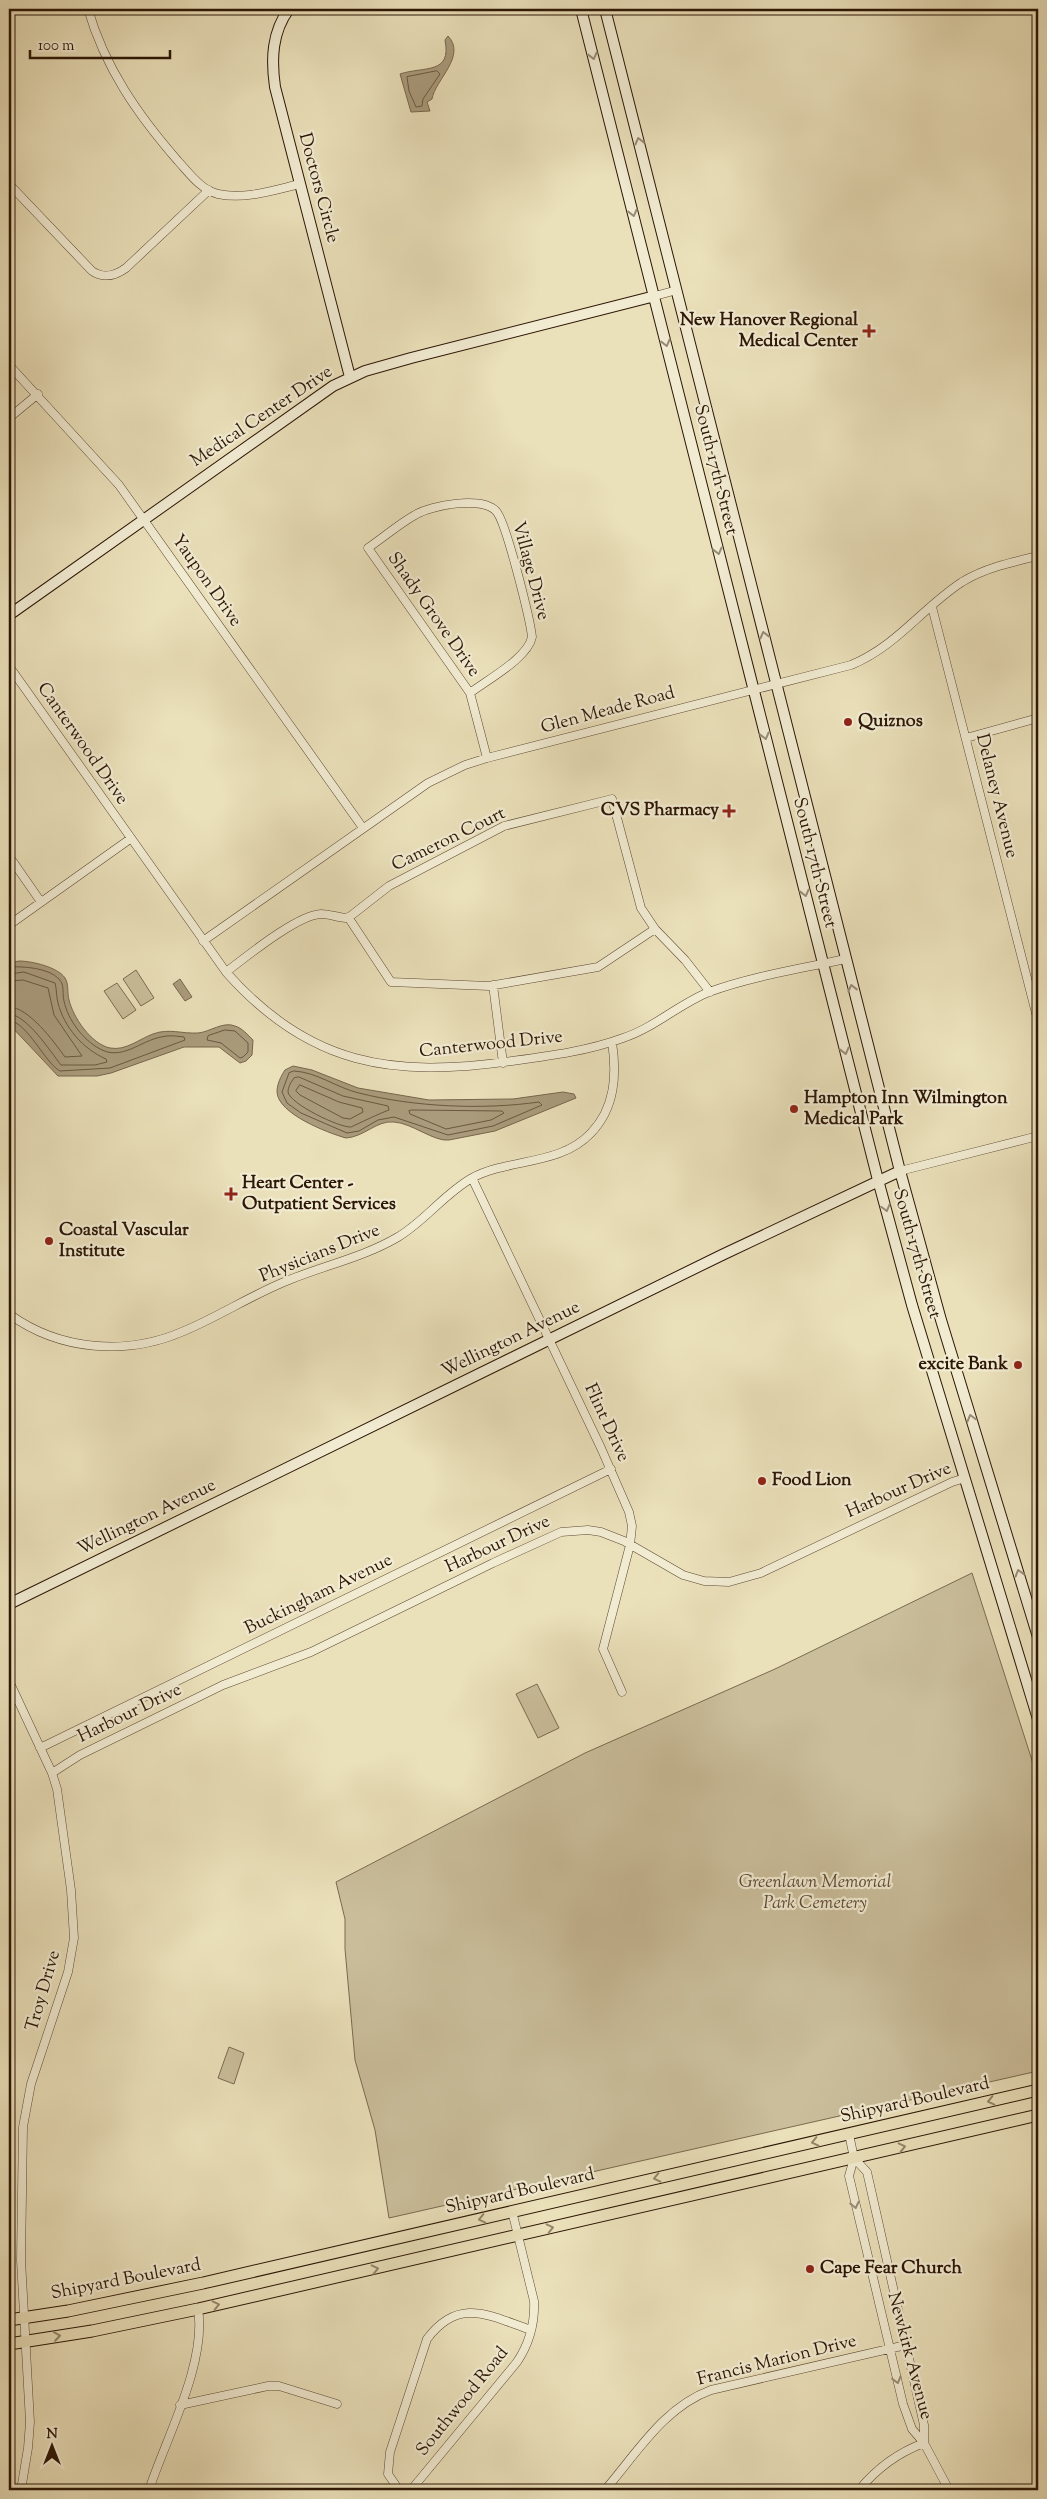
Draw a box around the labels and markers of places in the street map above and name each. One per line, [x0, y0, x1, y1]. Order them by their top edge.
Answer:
place label: New Hanover Regional Medical Center [680, 308, 859, 355]
marker: New Hanover Regional Medical Center [862, 324, 876, 338]
place label: Quiznos [858, 709, 923, 735]
marker: Quiznos [842, 716, 854, 728]
place label: CVS Pharmacy [601, 798, 719, 824]
marker: CVS Pharmacy [723, 805, 735, 817]
place label: Hampton Inn Wilmington Medical Park [804, 1086, 1008, 1133]
marker: Hampton Inn Wilmington Medical Park [788, 1103, 800, 1115]
place label: Heart Center - Outpatient Services [242, 1171, 396, 1218]
marker: Heart Center - Outpatient Services [224, 1187, 238, 1201]
place label: Coastal Vascular Institute [59, 1218, 189, 1265]
marker: Coastal Vascular Institute [43, 1235, 55, 1247]
place label: excite Bank [918, 1352, 1008, 1378]
marker: excite Bank [1012, 1359, 1024, 1371]
place label: Food Lion [772, 1468, 852, 1494]
marker: Food Lion [756, 1475, 768, 1487]
place label: Cape Fear Church [820, 2256, 962, 2282]
marker: Cape Fear Church [804, 2263, 816, 2275]

